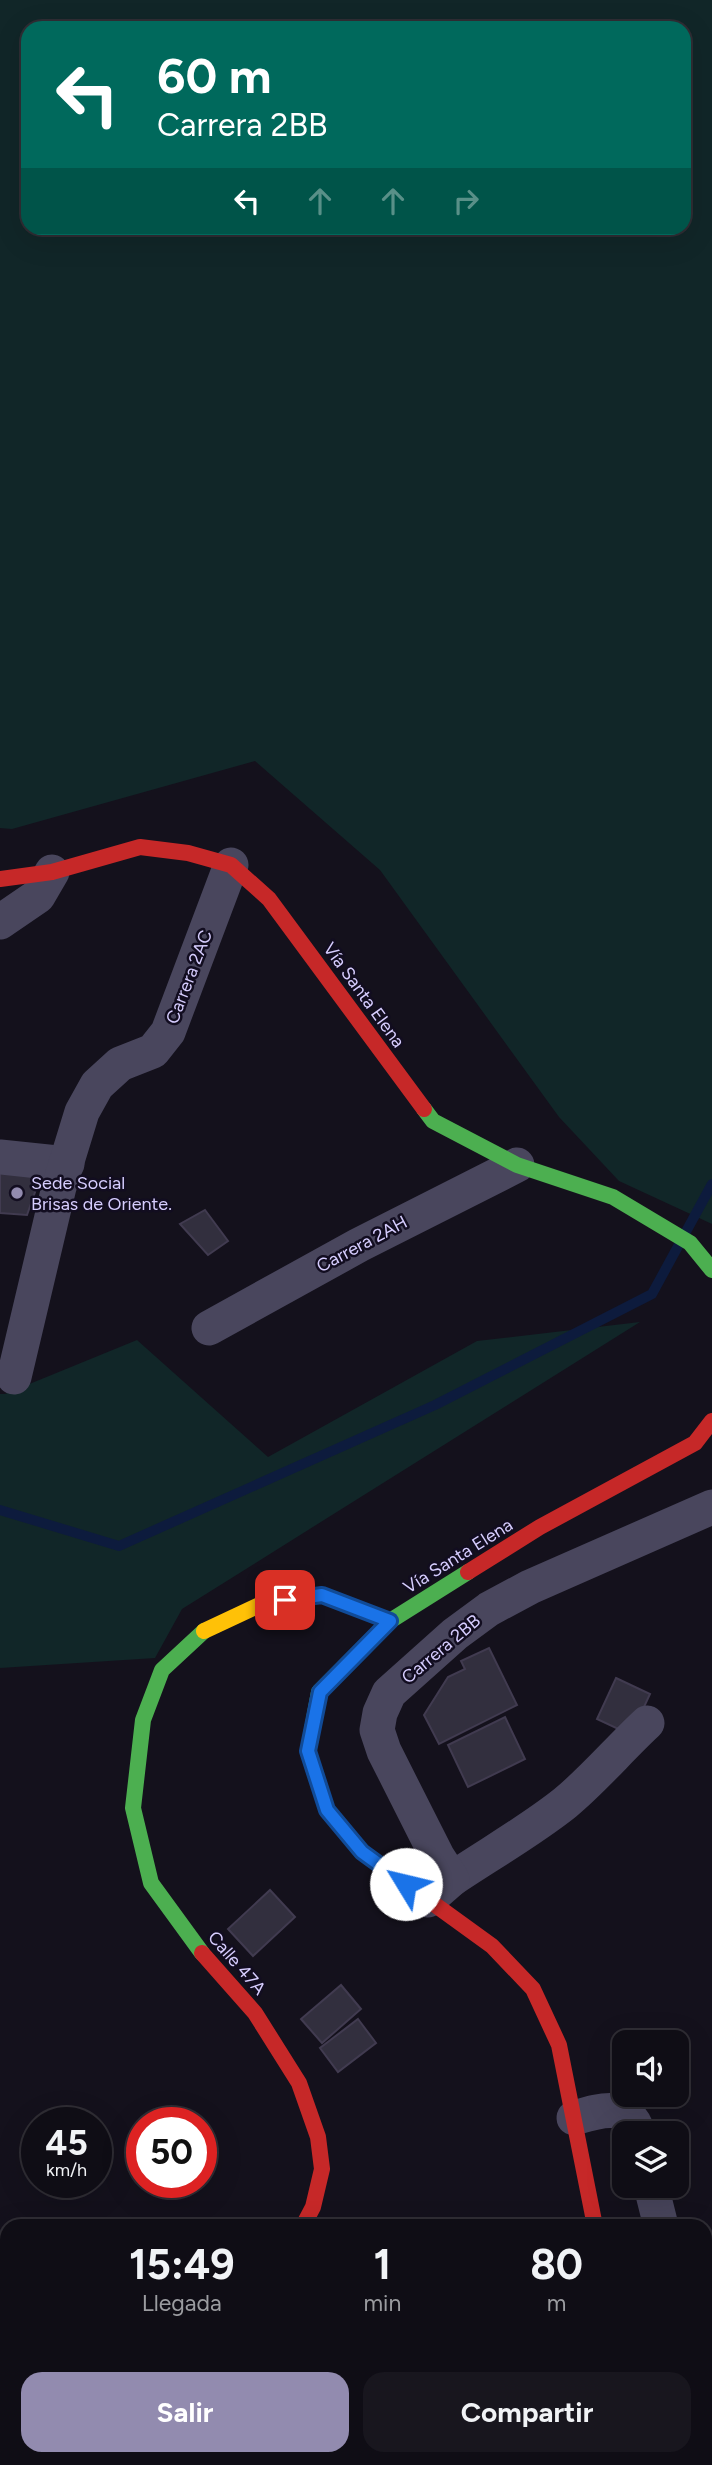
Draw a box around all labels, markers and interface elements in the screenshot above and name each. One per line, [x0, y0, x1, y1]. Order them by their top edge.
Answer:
text: 60 m [157, 46, 272, 105]
icon: left [42, 49, 133, 140]
text: Carrera 2BB [157, 106, 328, 144]
icon: left [228, 182, 266, 220]
icon: ahead [301, 182, 339, 220]
icon: ahead [374, 182, 412, 220]
icon: right [447, 182, 485, 220]
street label: Carrera 2AC [161, 927, 217, 1027]
street label: Vía Santa Elena [318, 938, 410, 1052]
place label: Sede Social Brisas de Oriente. [31, 1172, 172, 1215]
marker: Sede Social Brisas de Oriente. [9, 1185, 25, 1201]
street label: Carrera 2AH [313, 1211, 411, 1277]
street label: Vía Santa Elena [399, 1514, 517, 1598]
pin [255, 1570, 315, 1630]
icon: arrive [266, 1581, 304, 1619]
street label: Carrera 2BB [397, 1610, 485, 1688]
position arrow [369, 1847, 443, 1921]
street label: Calle 47A [203, 1927, 271, 1999]
map controls [612, 2030, 689, 2198]
button: sound [612, 2030, 689, 2107]
speed limit sign: 50 [126, 2107, 217, 2198]
button: layers [612, 2121, 689, 2198]
text: 45 [45, 2122, 88, 2164]
text: km/h [46, 2159, 87, 2181]
text: 15:49 [129, 2239, 235, 2290]
text: 1 [374, 2239, 391, 2290]
text: 80 [530, 2239, 583, 2290]
text: Llegada [142, 2289, 222, 2317]
text: min [364, 2289, 401, 2317]
text: m [547, 2289, 566, 2317]
button: Salir [21, 2372, 349, 2452]
button: Compartir [363, 2372, 691, 2452]

